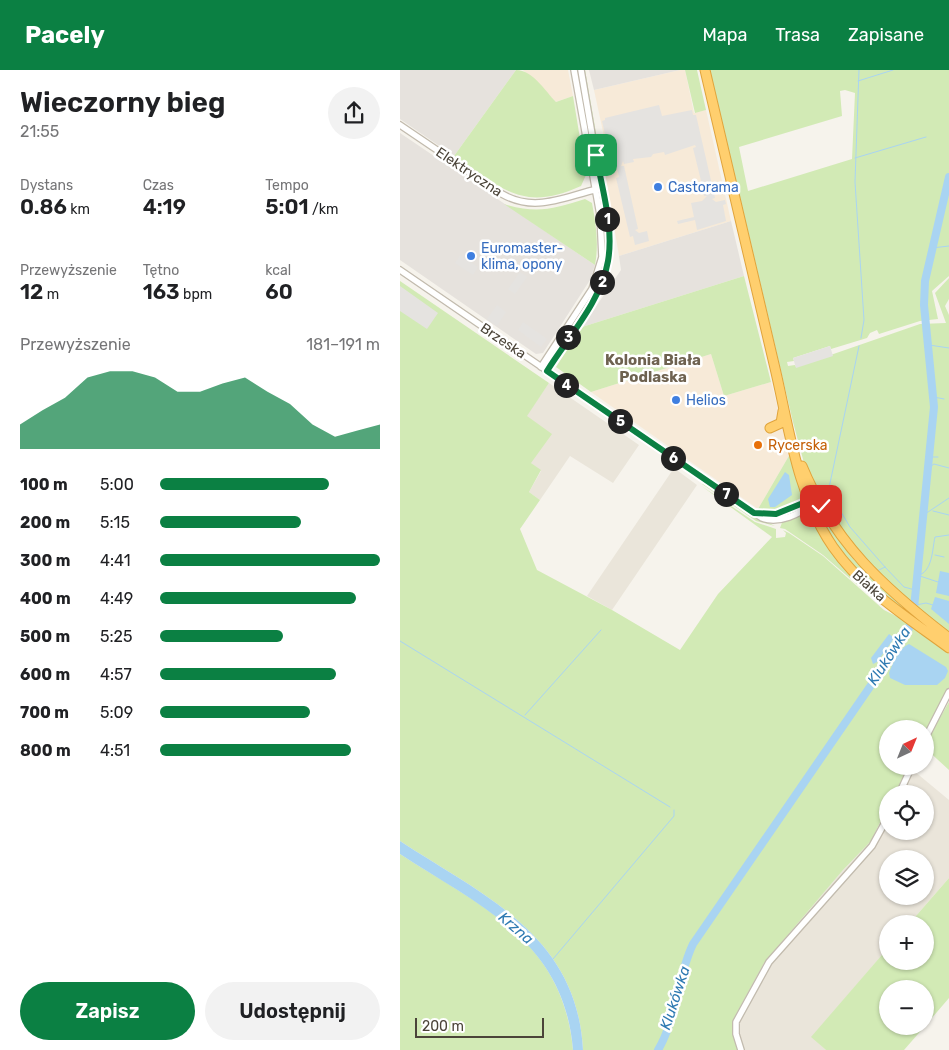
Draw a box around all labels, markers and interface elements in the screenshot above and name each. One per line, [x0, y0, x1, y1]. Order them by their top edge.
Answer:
text: Pacely [25, 21, 105, 49]
text: Mapa [702, 24, 747, 46]
text: Trasa [775, 24, 820, 46]
text: Zapisane [848, 24, 924, 46]
text: Wieczorny bieg [20, 86, 225, 119]
button: share [328, 87, 380, 139]
text: 21:55 [20, 122, 59, 141]
pin [575, 134, 617, 176]
icon: arrive [582, 141, 610, 169]
street label: Elektryczna [433, 144, 505, 200]
text: Dystans [20, 177, 73, 194]
text: Czas [143, 177, 174, 194]
text: Tempo [265, 177, 309, 194]
place label: Castorama [668, 179, 739, 196]
marker: Castorama [652, 181, 664, 193]
text: 0.86 [20, 194, 67, 219]
text: 4:19 [143, 194, 186, 219]
text: 5:01 [265, 194, 309, 219]
text: km [67, 201, 90, 218]
text: /km [309, 201, 339, 218]
pin: 1 [594, 206, 620, 232]
text: 1 [604, 211, 611, 228]
place label: Euromaster- klima, opony [481, 240, 563, 273]
marker: Euromaster- klima, opony [465, 250, 477, 262]
text: Przewyższenie [20, 262, 117, 279]
text: Tętno [143, 262, 179, 279]
text: kcal [265, 262, 291, 279]
pin: 2 [590, 270, 614, 294]
text: 2 [598, 274, 607, 291]
text: 12 [20, 279, 43, 304]
text: 163 [143, 279, 180, 304]
text: 60 [265, 279, 293, 304]
text: m [43, 286, 59, 303]
text: bpm [180, 286, 212, 303]
street label: Brzeska [477, 320, 529, 362]
pin: 3 [556, 324, 580, 350]
text: 3 [564, 329, 573, 346]
text: Przewyższenie [20, 335, 131, 354]
text: 181–191 m [306, 335, 380, 354]
district label: Kolonia Biała Podlaska [605, 351, 701, 386]
pin: 4 [554, 372, 578, 398]
text: 4 [562, 377, 571, 394]
place label: Helios [686, 392, 726, 409]
marker: Helios [670, 394, 682, 406]
pin: 5 [608, 408, 632, 434]
text: 5 [616, 413, 625, 430]
place label: Rycerska [768, 437, 827, 454]
marker: Rycerska [752, 439, 764, 451]
pin: 6 [660, 446, 686, 470]
text: 6 [669, 450, 678, 467]
text: 100 m [20, 475, 68, 494]
text: 5:00 [100, 475, 134, 494]
pin: 7 [714, 482, 738, 506]
pin [800, 485, 842, 527]
text: 7 [722, 486, 731, 503]
icon: check [807, 492, 835, 520]
text: 200 m [20, 513, 70, 532]
text: 5:15 [100, 513, 130, 532]
text: 300 m [20, 551, 70, 570]
text: 4:41 [100, 551, 131, 570]
street label: Białka [849, 567, 889, 605]
text: 400 m [20, 589, 71, 608]
text: 4:49 [100, 589, 133, 608]
water label: Klukówka [864, 623, 915, 689]
text: 500 m [20, 627, 70, 646]
text: 5:25 [100, 627, 133, 646]
text: 600 m [20, 665, 70, 684]
text: 4:57 [100, 665, 132, 684]
text: 700 m [20, 703, 69, 722]
text: 5:09 [100, 703, 133, 722]
north arrow [879, 720, 934, 775]
map controls [879, 720, 934, 1035]
text: 800 m [20, 741, 71, 760]
text: 4:51 [100, 741, 130, 760]
button: locate [879, 785, 934, 840]
button: layers [879, 850, 934, 905]
water label: Krzna [495, 908, 537, 948]
button: + [879, 915, 934, 970]
water label: Klukówka [656, 964, 694, 1032]
button: − [879, 980, 934, 1035]
button: Zapisz [20, 982, 195, 1040]
button: Udostępnij [205, 982, 380, 1040]
scale bar [415, 1015, 544, 1038]
text: 200 m [422, 1018, 464, 1035]

